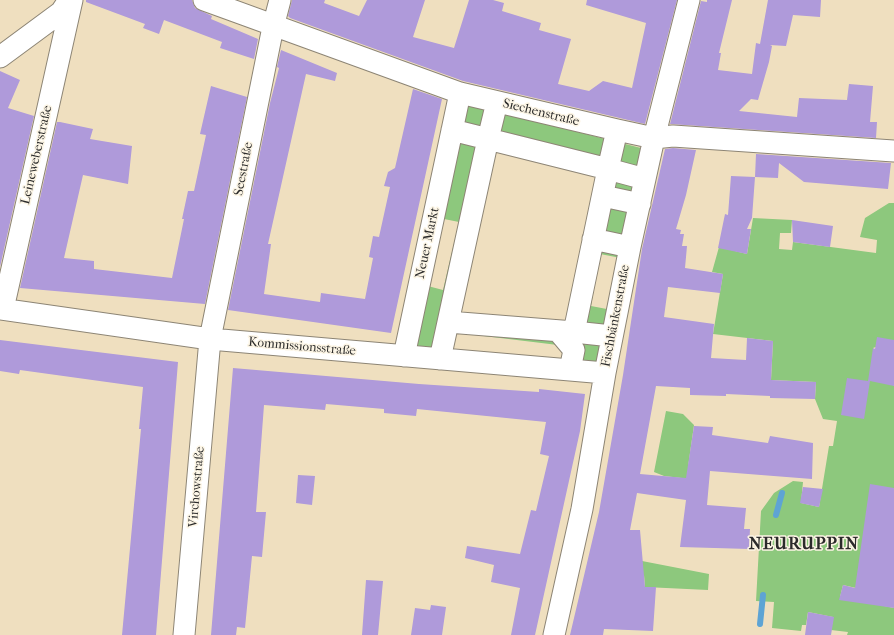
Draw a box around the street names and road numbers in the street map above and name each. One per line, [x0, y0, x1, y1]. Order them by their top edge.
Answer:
street label: Siechenstraße [501, 96, 581, 130]
street label: Leineweberstraße [18, 104, 56, 206]
street label: Seestraße [231, 141, 257, 197]
street label: Neuer Markt [413, 206, 443, 280]
street label: Fischbänkenstraße [598, 264, 634, 368]
street label: Kommissionsstraße [248, 335, 356, 359]
street label: Virchowstraße [186, 446, 208, 528]

